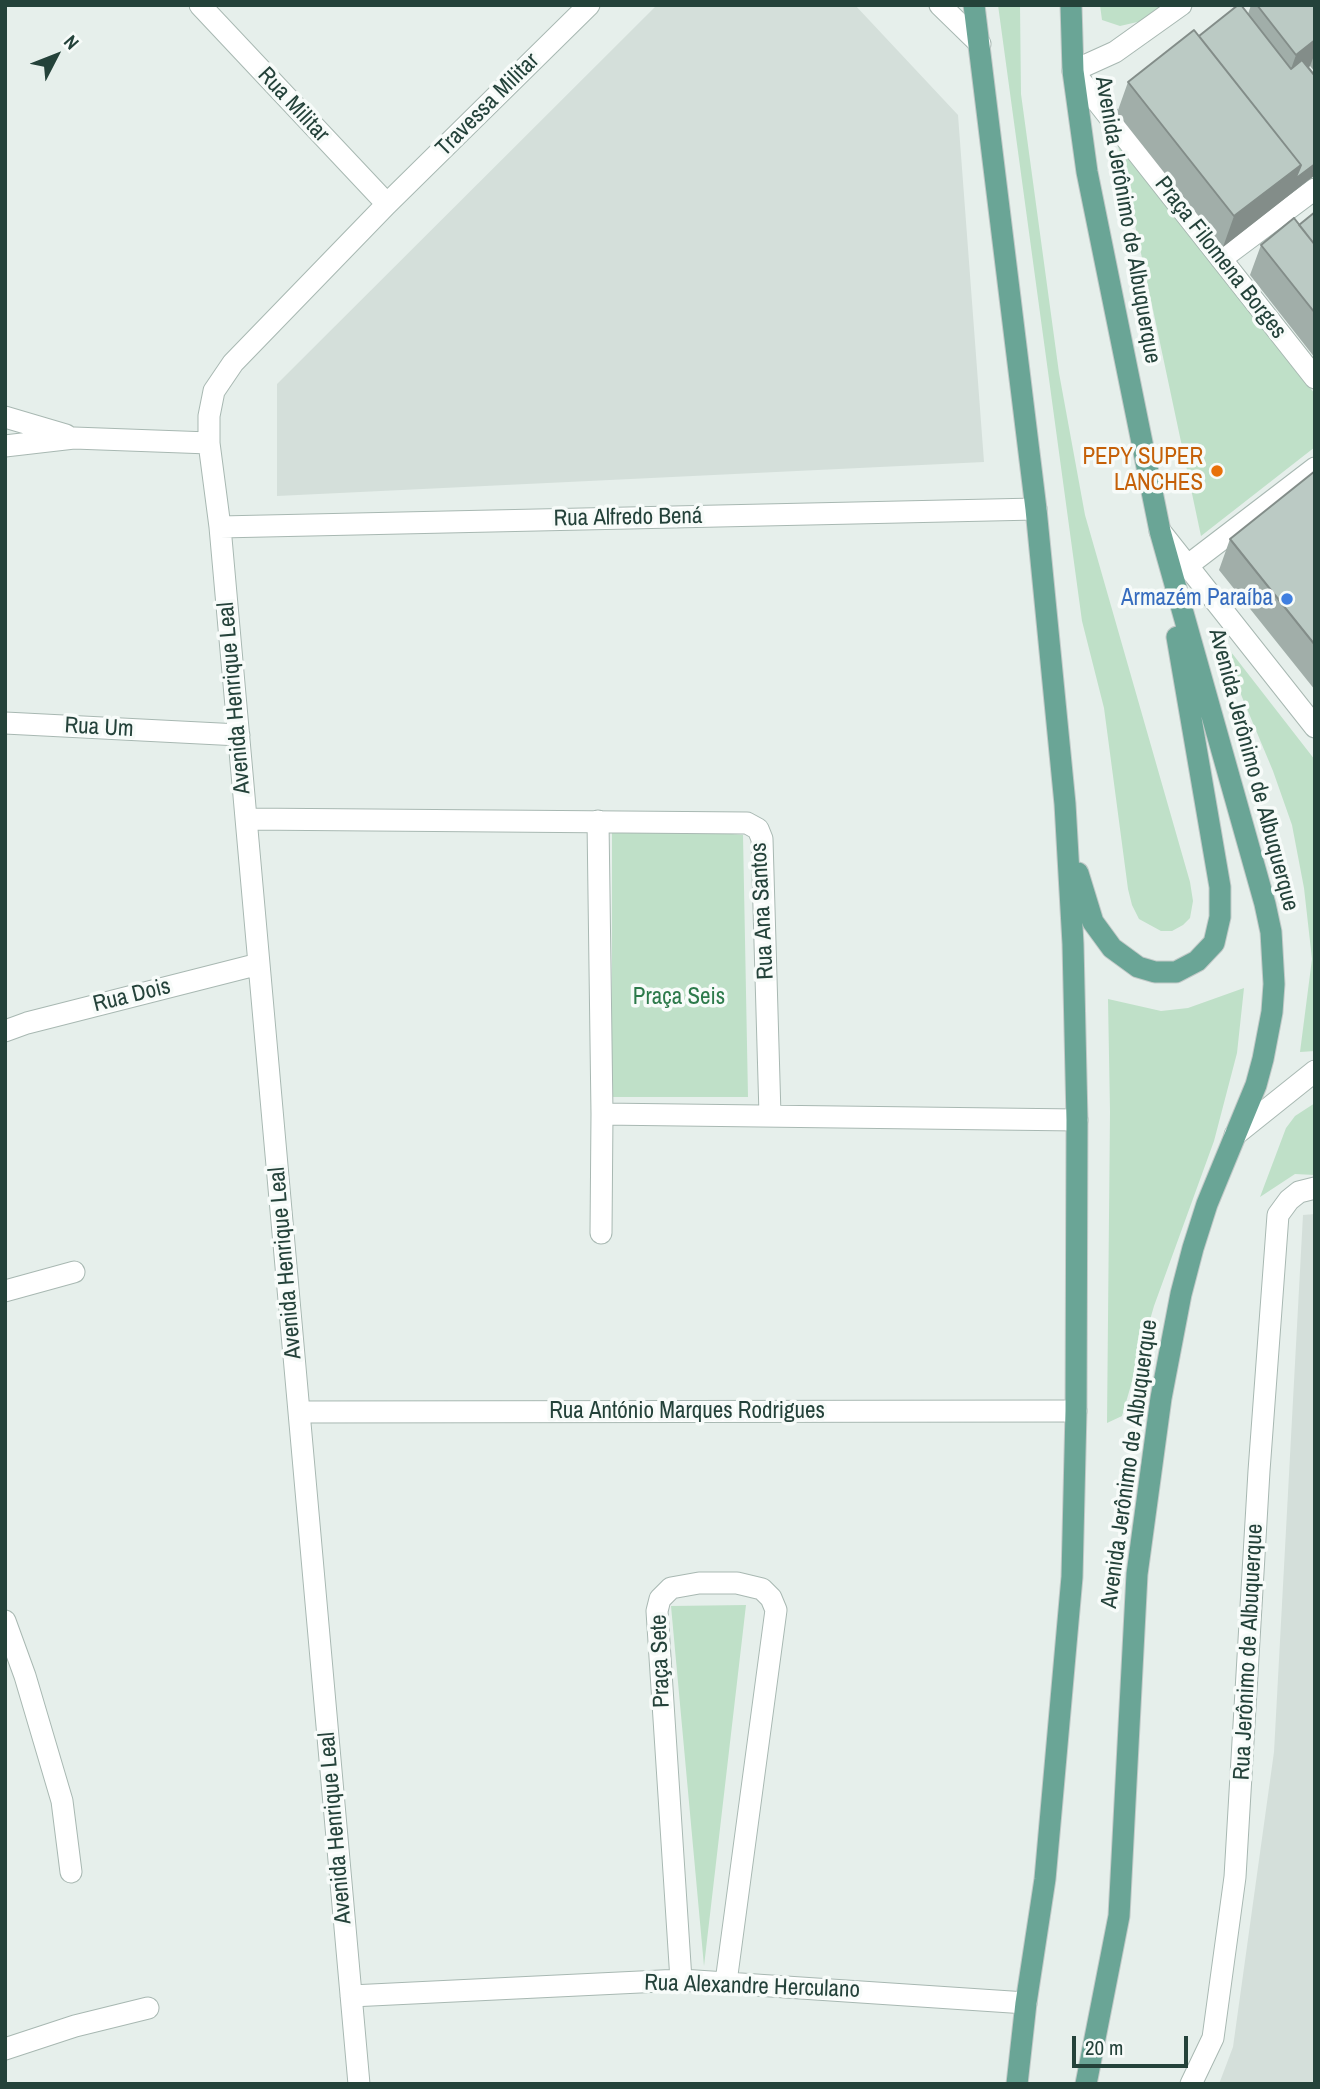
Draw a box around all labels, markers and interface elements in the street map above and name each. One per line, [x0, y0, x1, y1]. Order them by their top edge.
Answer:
north arrow [21, 21, 91, 91]
text: N [58, 29, 85, 55]
street label: Travessa Militar [431, 48, 545, 162]
street label: Rua Militar [251, 62, 335, 148]
street label: Avenida Jerônimo de Albuquerque [1088, 74, 1166, 366]
street label: Praça Filomena Borges [1148, 171, 1292, 345]
place label: PEPY SUPER LANCHES [1082, 444, 1203, 498]
marker: PEPY SUPER LANCHES [1209, 463, 1225, 479]
street label: Rua Alfredo Bená [553, 503, 703, 533]
place label: Armazém Paraíba [1121, 585, 1273, 613]
marker: Armazém Paraíba [1279, 591, 1295, 607]
street label: Avenida Henrique Leal [213, 601, 257, 795]
street label: Avenida Jerônimo de Albuquerque [1202, 626, 1304, 914]
street label: Rua Um [64, 712, 134, 744]
street label: Rua Ana Santos [746, 842, 780, 980]
street label: Rua Dois [91, 973, 173, 1019]
park label: Praça Seis [633, 984, 725, 1012]
street label: Avenida Henrique Leal [264, 1166, 308, 1360]
street label: Avenida Jerônimo de Albuquerque [1096, 1318, 1164, 1610]
street label: Rua António Marques Rodrigues [549, 1398, 825, 1426]
street label: Rua Jerônimo de Albuquerque [1228, 1523, 1270, 1781]
street label: Praça Sete [646, 1614, 676, 1708]
street label: Avenida Henrique Leal [314, 1731, 358, 1925]
street label: Rua Alexandre Herculano [644, 1969, 860, 2005]
scale bar [1075, 2022, 1190, 2066]
text: 20 m [1085, 2033, 1123, 2062]

